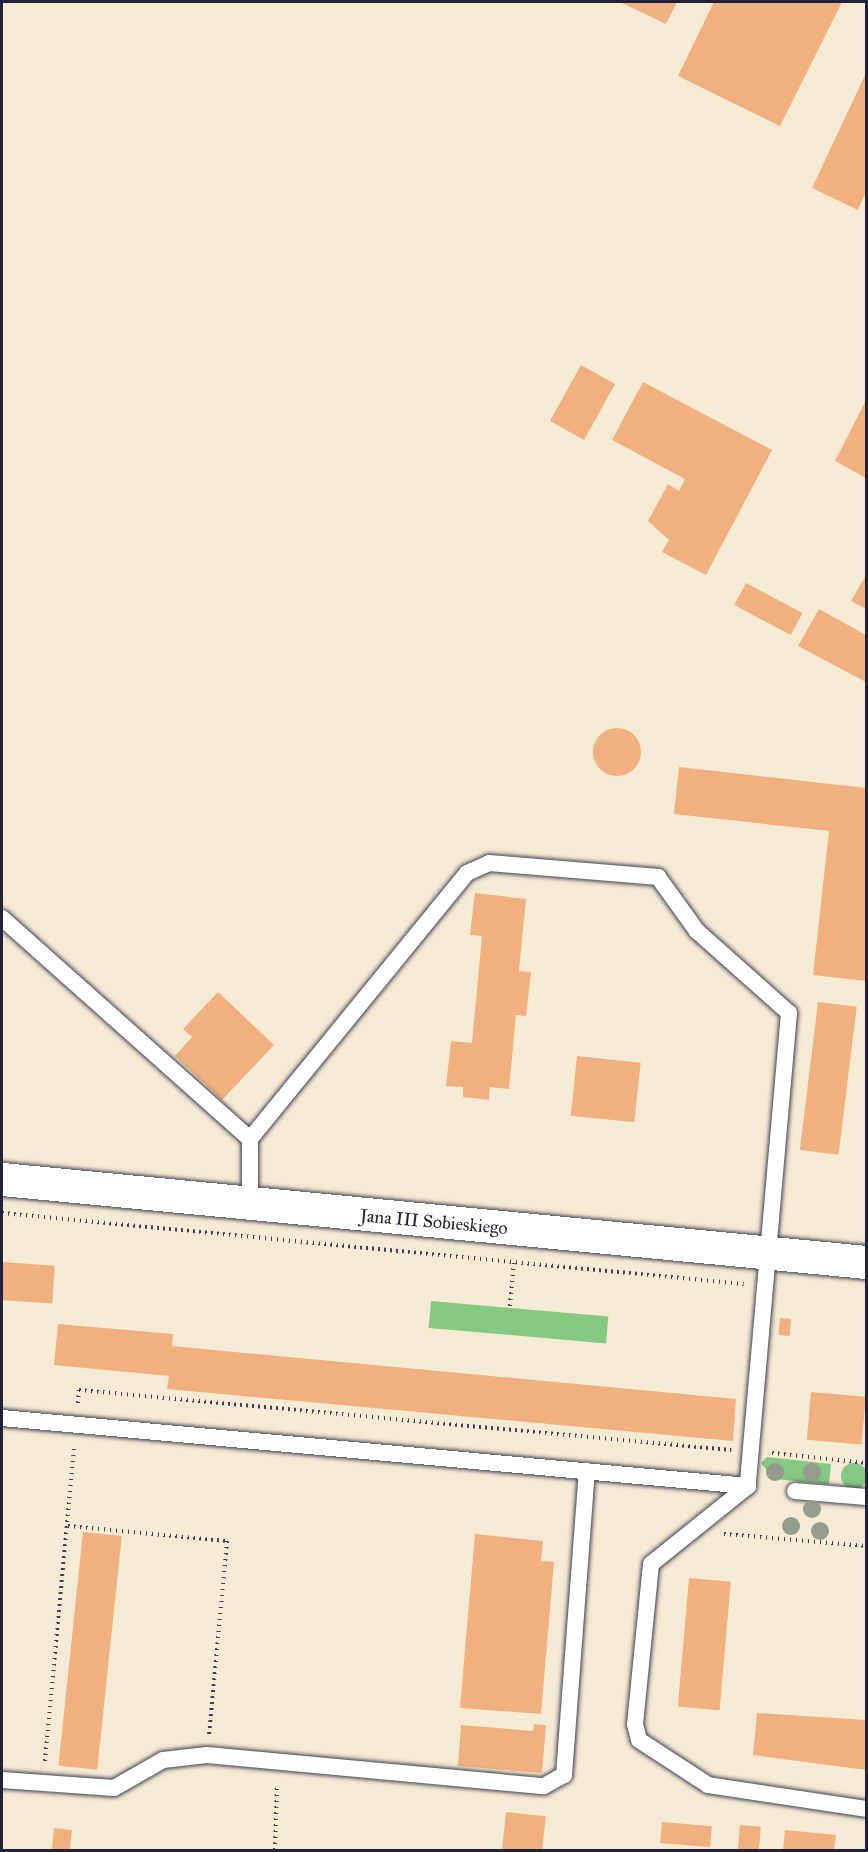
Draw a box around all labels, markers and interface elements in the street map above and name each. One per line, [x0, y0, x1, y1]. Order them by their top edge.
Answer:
street label: Jana III Sobieskiego [359, 1205, 509, 1239]

